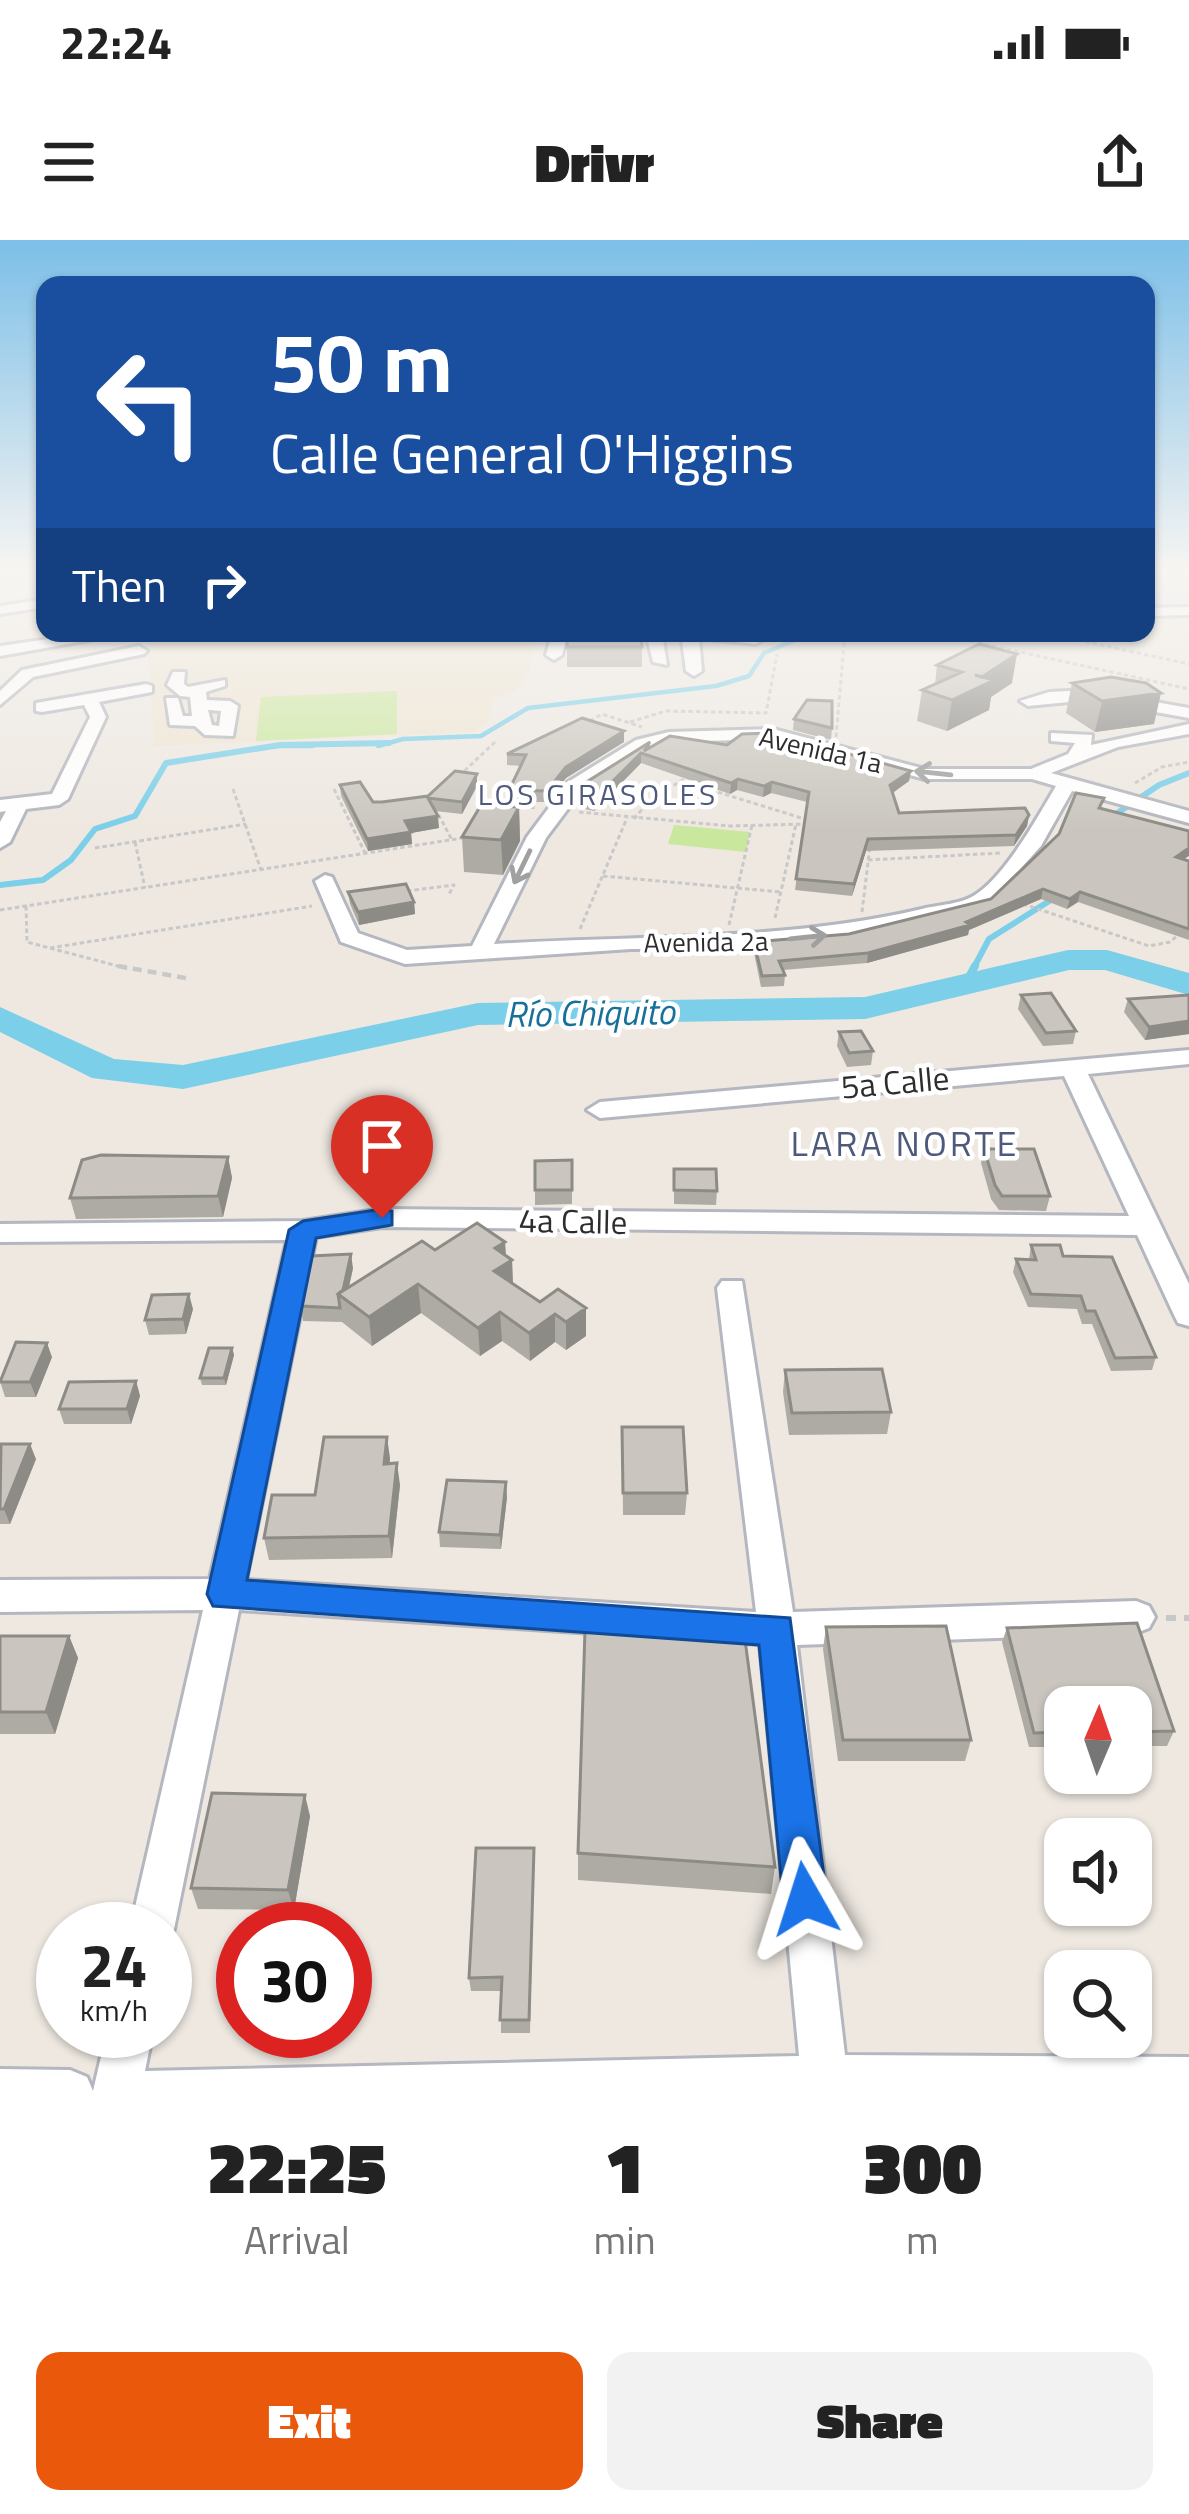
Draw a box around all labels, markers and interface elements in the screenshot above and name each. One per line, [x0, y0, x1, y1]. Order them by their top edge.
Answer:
text: 22:24 [60, 8, 172, 76]
text: Drivr [535, 121, 654, 203]
icon: menu [36, 129, 102, 195]
icon: share [1087, 129, 1153, 195]
text: 50 m [270, 297, 453, 425]
icon: left [72, 324, 228, 480]
text: Calle General O'Higgins [270, 412, 794, 494]
text: Then [72, 551, 167, 619]
icon: right [191, 552, 257, 618]
street label: Avenida 1a [756, 715, 887, 783]
one-way arrow [914, 761, 953, 784]
district label: LOS GIRASOLES [478, 771, 718, 817]
one-way arrow [509, 849, 532, 885]
street label: Avenida 2a [643, 919, 769, 963]
one-way arrow [788, 925, 827, 948]
water label: Río Chiquito [505, 983, 676, 1041]
street label: 5a Calle [839, 1052, 951, 1112]
pin [331, 1095, 433, 1218]
icon: arrive [349, 1113, 415, 1179]
district label: LARA NORTE [791, 1115, 1019, 1170]
street label: 4a Calle [518, 1195, 628, 1247]
north arrow [1044, 1686, 1152, 1794]
map controls [1044, 1686, 1152, 2058]
button: sound [1044, 1818, 1152, 1926]
position arrow [742, 1836, 868, 1962]
speed limit sign: 30 [216, 1902, 372, 2058]
text: 24 [80, 1919, 148, 2010]
button: search [1044, 1950, 1152, 2058]
text: km/h [80, 1987, 148, 2033]
text: 22:25 [207, 2111, 386, 2221]
text: 1 [605, 2111, 644, 2221]
text: 300 [863, 2111, 982, 2221]
text: Arrival [244, 2210, 350, 2269]
text: min [594, 2210, 656, 2269]
text: m [906, 2210, 939, 2269]
button: Exit [36, 2352, 583, 2490]
button: Share [607, 2352, 1153, 2490]

